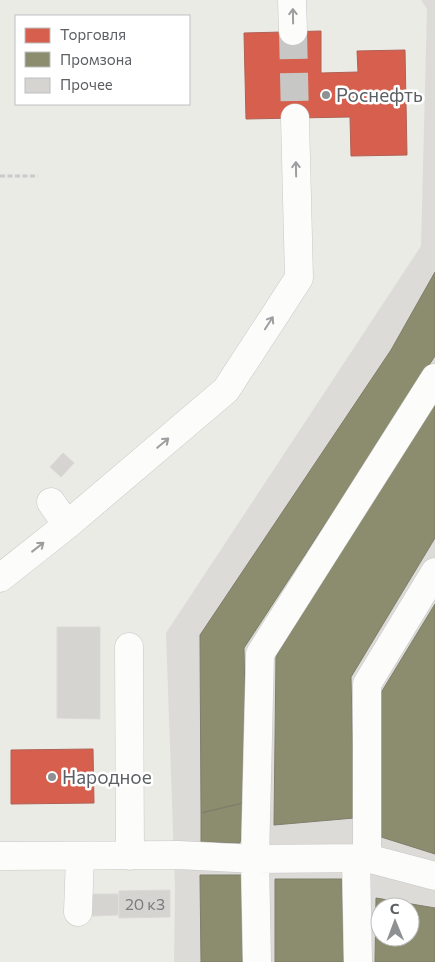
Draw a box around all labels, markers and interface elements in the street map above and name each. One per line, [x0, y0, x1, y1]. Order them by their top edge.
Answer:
one-way arrow [288, 8, 297, 24]
legend [15, 15, 190, 105]
text: Торговля [60, 25, 126, 43]
text: Промзона [60, 50, 132, 68]
text: Прочее [60, 75, 113, 93]
place label: Роснефть [336, 83, 423, 106]
marker: Роснефть [320, 89, 332, 101]
one-way arrow [291, 161, 301, 178]
one-way arrow [264, 316, 275, 330]
one-way arrow [156, 438, 169, 449]
one-way arrow [31, 542, 44, 553]
place label: Народное [62, 765, 152, 788]
marker: Народное [46, 771, 58, 783]
house number: 20 к3 [125, 894, 165, 913]
north arrow [370, 897, 420, 947]
text: С [390, 900, 400, 917]

